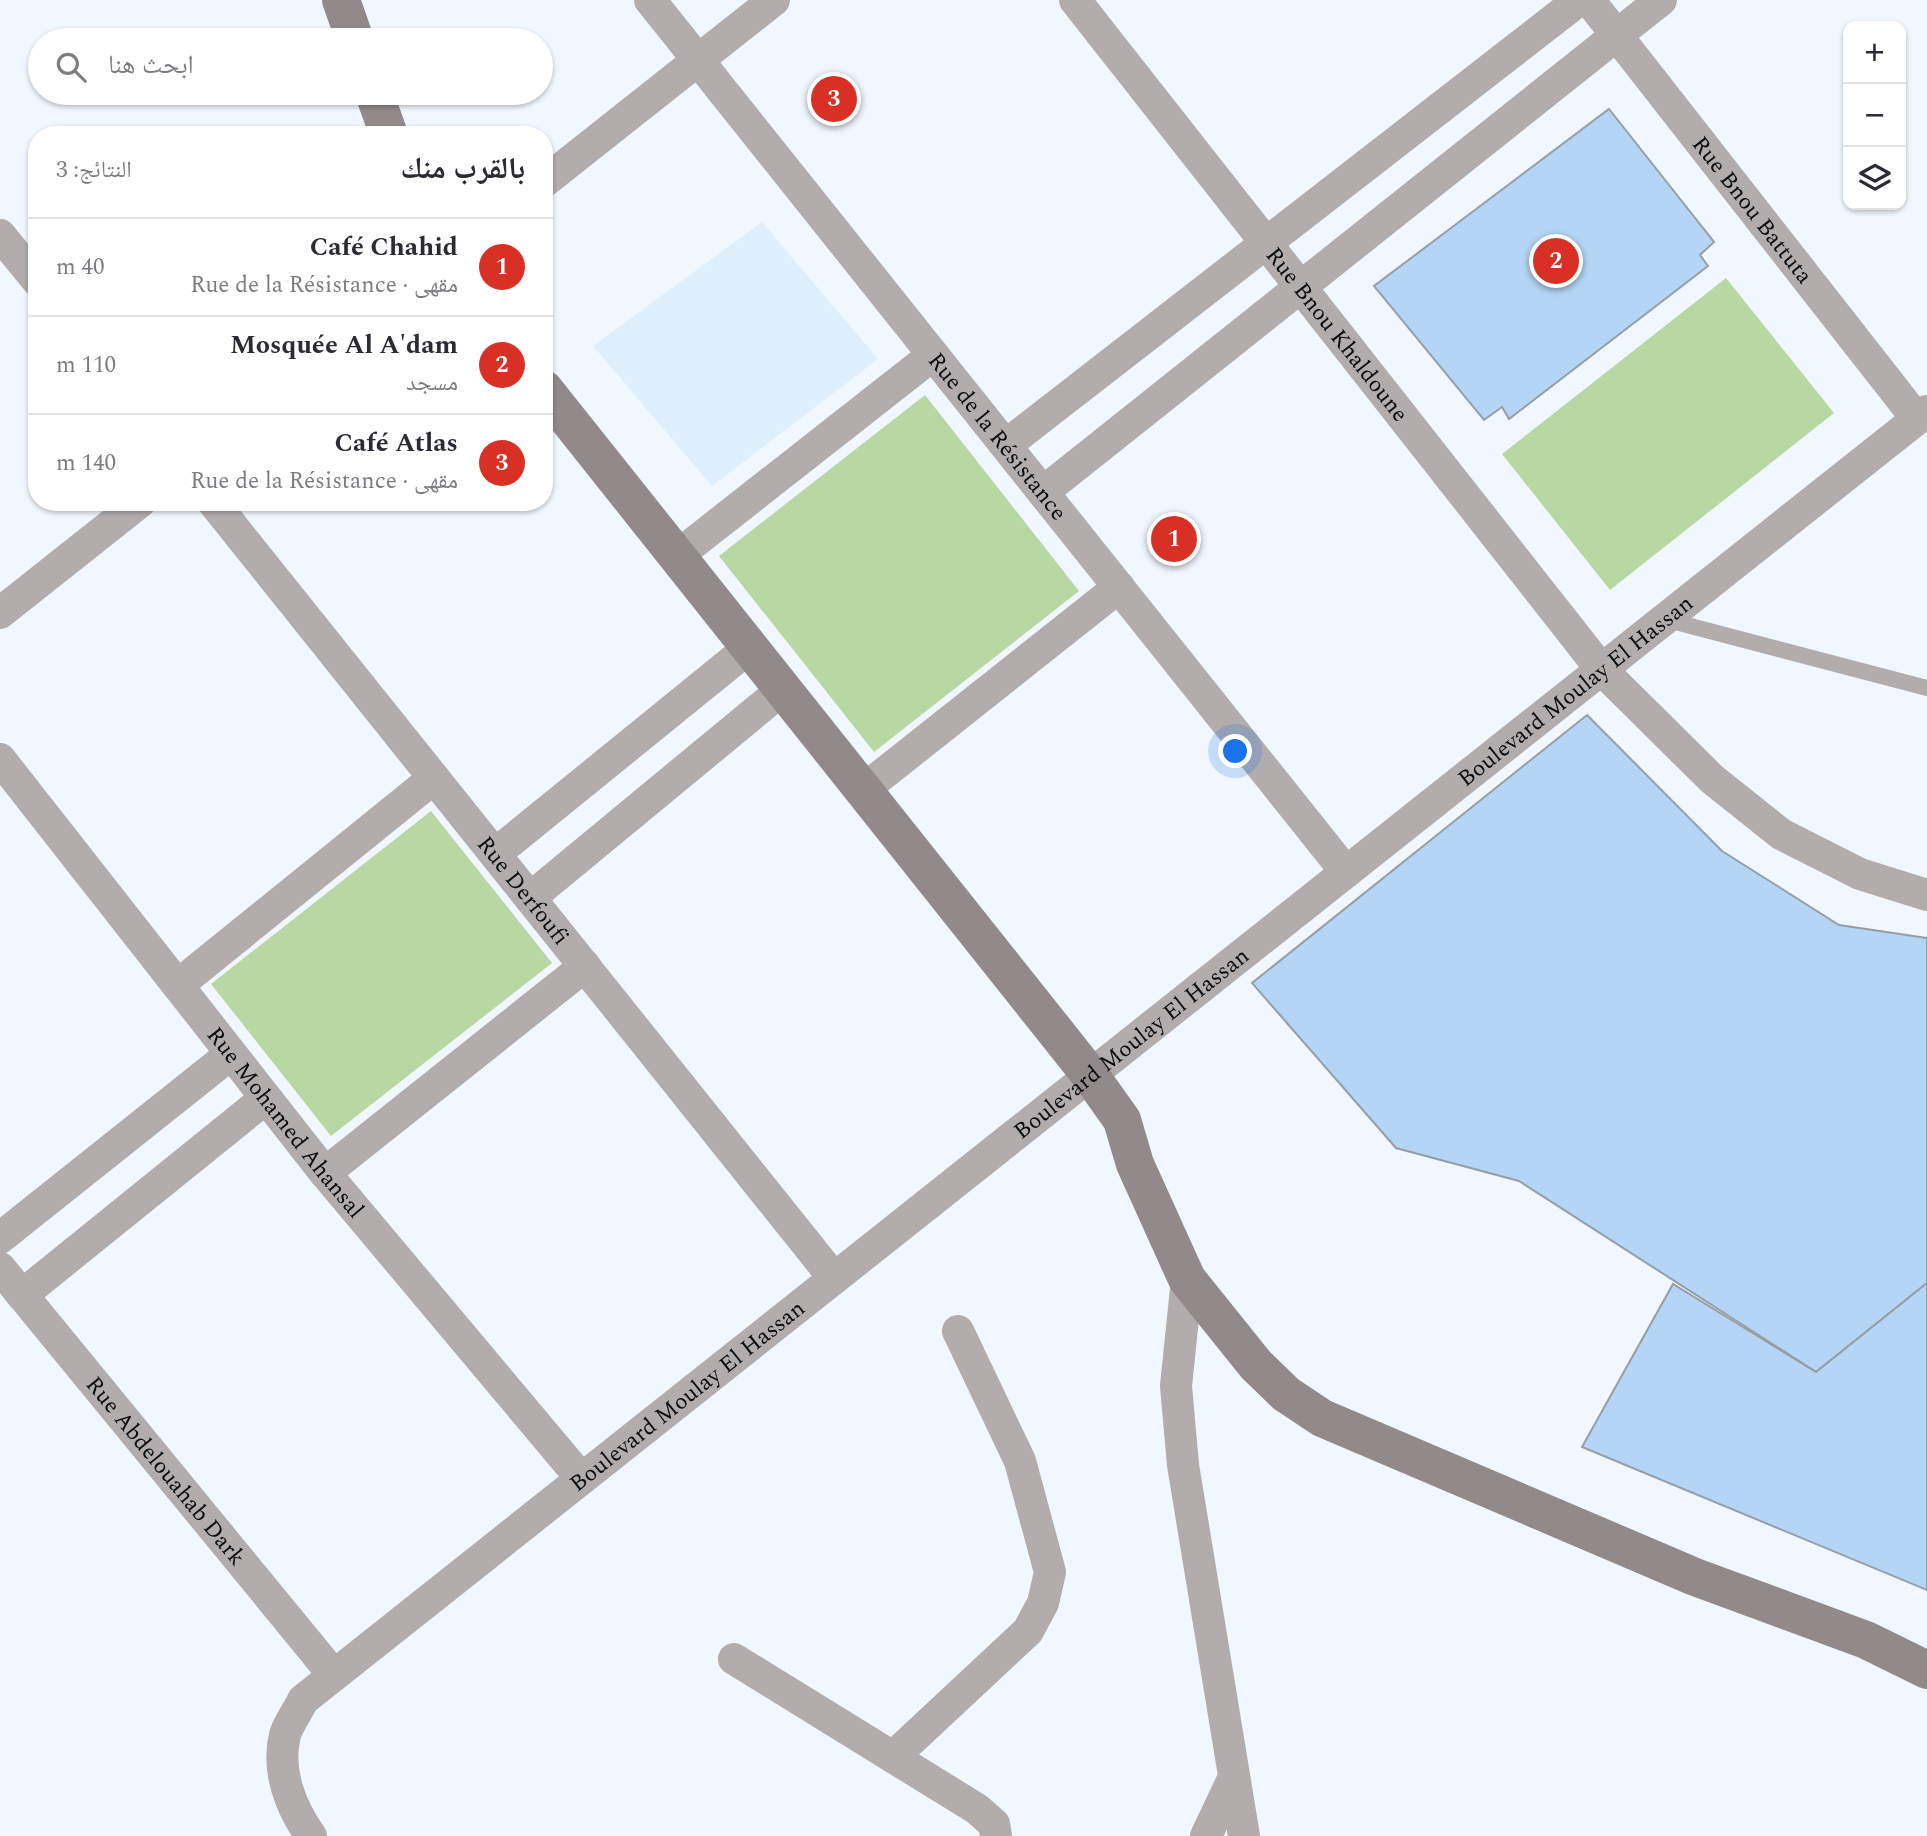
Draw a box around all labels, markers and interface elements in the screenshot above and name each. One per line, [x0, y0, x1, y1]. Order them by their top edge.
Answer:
map controls [1843, 21, 1906, 210]
button: + [1843, 21, 1906, 84]
search box [28, 28, 553, 105]
text: ابحث هنا [108, 45, 194, 85]
icon: search [52, 48, 90, 86]
pin: 3 [811, 73, 857, 125]
button: − [1843, 84, 1906, 147]
street label: Rue Bnou Battuta [1683, 129, 1821, 292]
text: بالقرب منك [400, 146, 525, 192]
button: layers [1843, 147, 1906, 210]
text: النتائج: 3 [56, 153, 132, 188]
text: Café Chahid [310, 227, 458, 267]
pin: 2 [1533, 235, 1579, 287]
street label: Rue Bnou Khaldoune [1256, 240, 1417, 430]
text: 40 m [56, 250, 105, 285]
text: 1 [496, 250, 508, 285]
text: مقهى · Rue de la Résistance [190, 268, 458, 303]
text: Mosquée Al A'dam [230, 325, 458, 365]
street label: Rue de la Résistance [919, 345, 1075, 529]
text: 110 m [56, 348, 116, 383]
text: 2 [496, 348, 508, 383]
text: مسجد [406, 366, 458, 401]
text: Café Atlas [335, 423, 458, 463]
text: 140 m [56, 446, 116, 481]
text: 3 [496, 446, 508, 481]
text: مقهى · Rue de la Résistance [190, 464, 458, 499]
pin: 1 [1151, 513, 1197, 565]
street label: Boulevard Moulay El Hassan [1451, 587, 1701, 796]
your location [1218, 734, 1252, 768]
street label: Rue Derfoufi [468, 829, 577, 953]
street label: Boulevard Moulay El Hassan [1006, 939, 1257, 1149]
street label: Rue Mohamed Ahansal [197, 1020, 372, 1226]
street label: Boulevard Moulay El Hassan [562, 1292, 813, 1501]
street label: Rue Abdelouahab Dark [77, 1369, 254, 1574]

